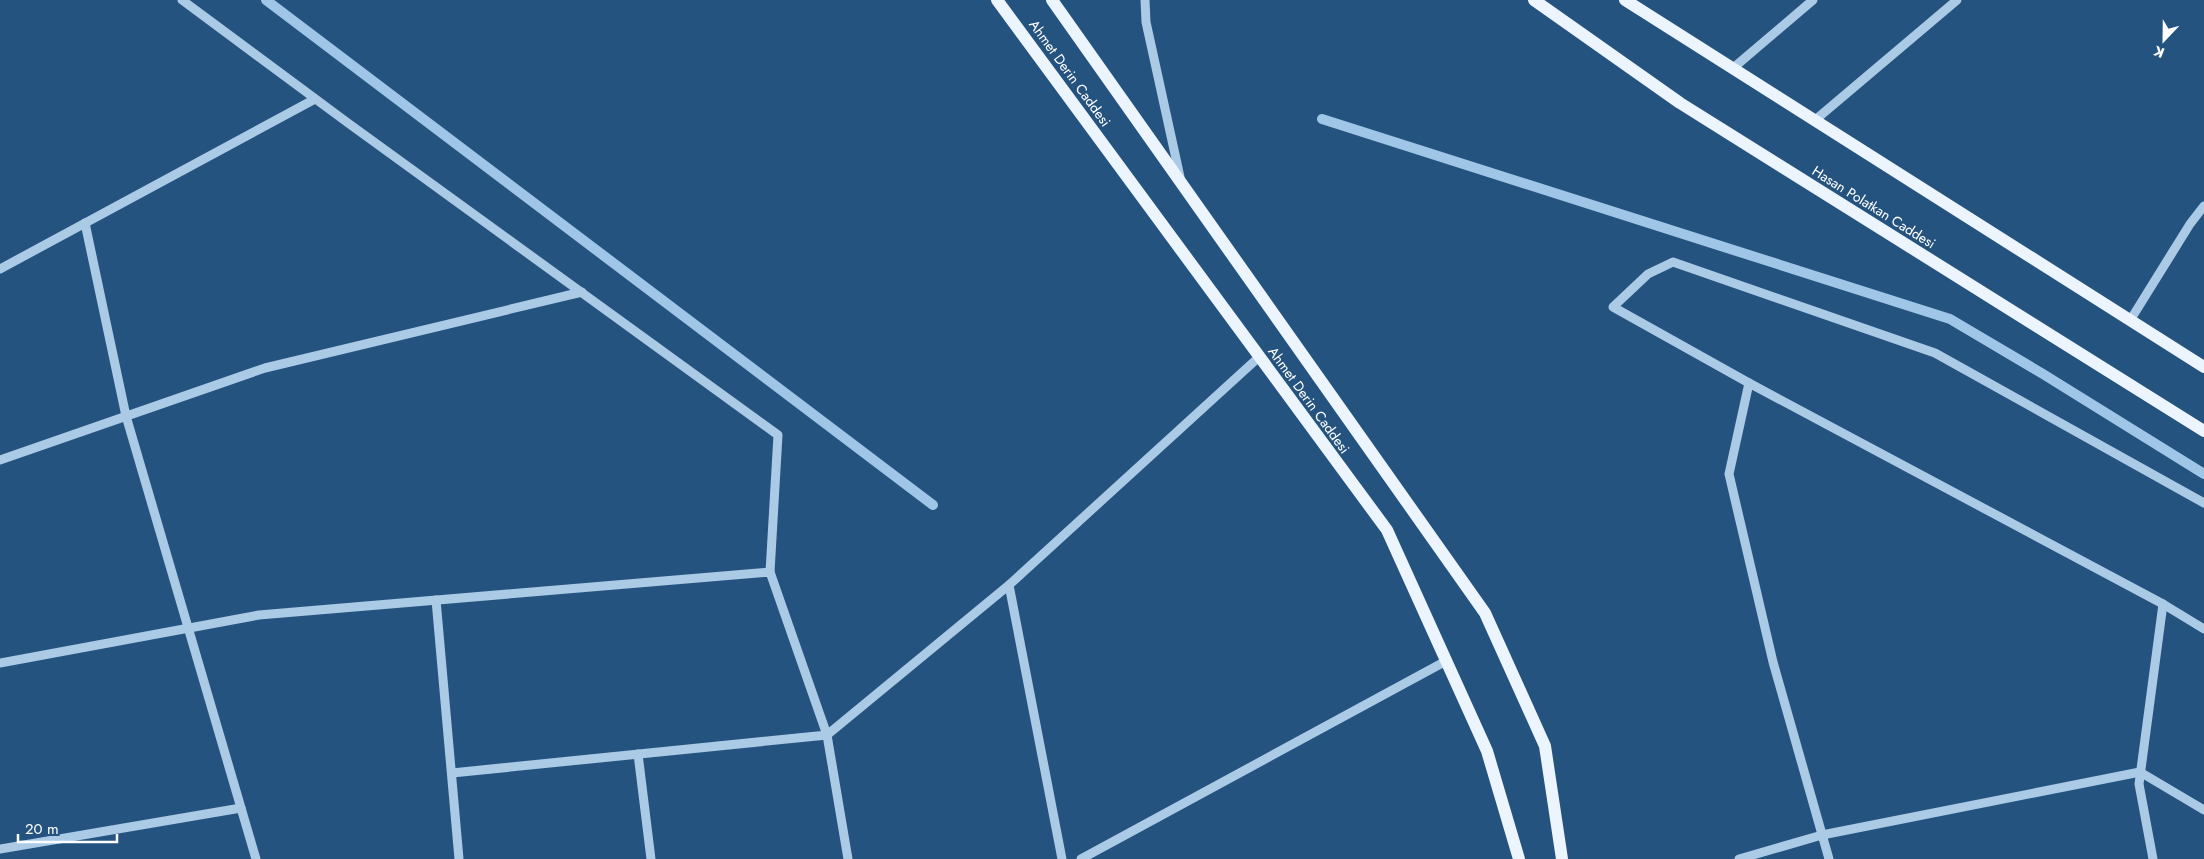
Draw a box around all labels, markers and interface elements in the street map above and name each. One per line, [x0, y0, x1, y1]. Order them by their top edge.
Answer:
street label: Ahmet Derin Caddesi [1024, 15, 1116, 131]
north arrow [2139, 15, 2189, 65]
text: K [2151, 41, 2167, 63]
street label: Hasan Polatkan Caddesi [1808, 161, 1940, 253]
street label: Ahmet Derin Caddesi [1263, 342, 1355, 458]
scale bar [18, 812, 116, 844]
text: 20 m [25, 818, 59, 840]

